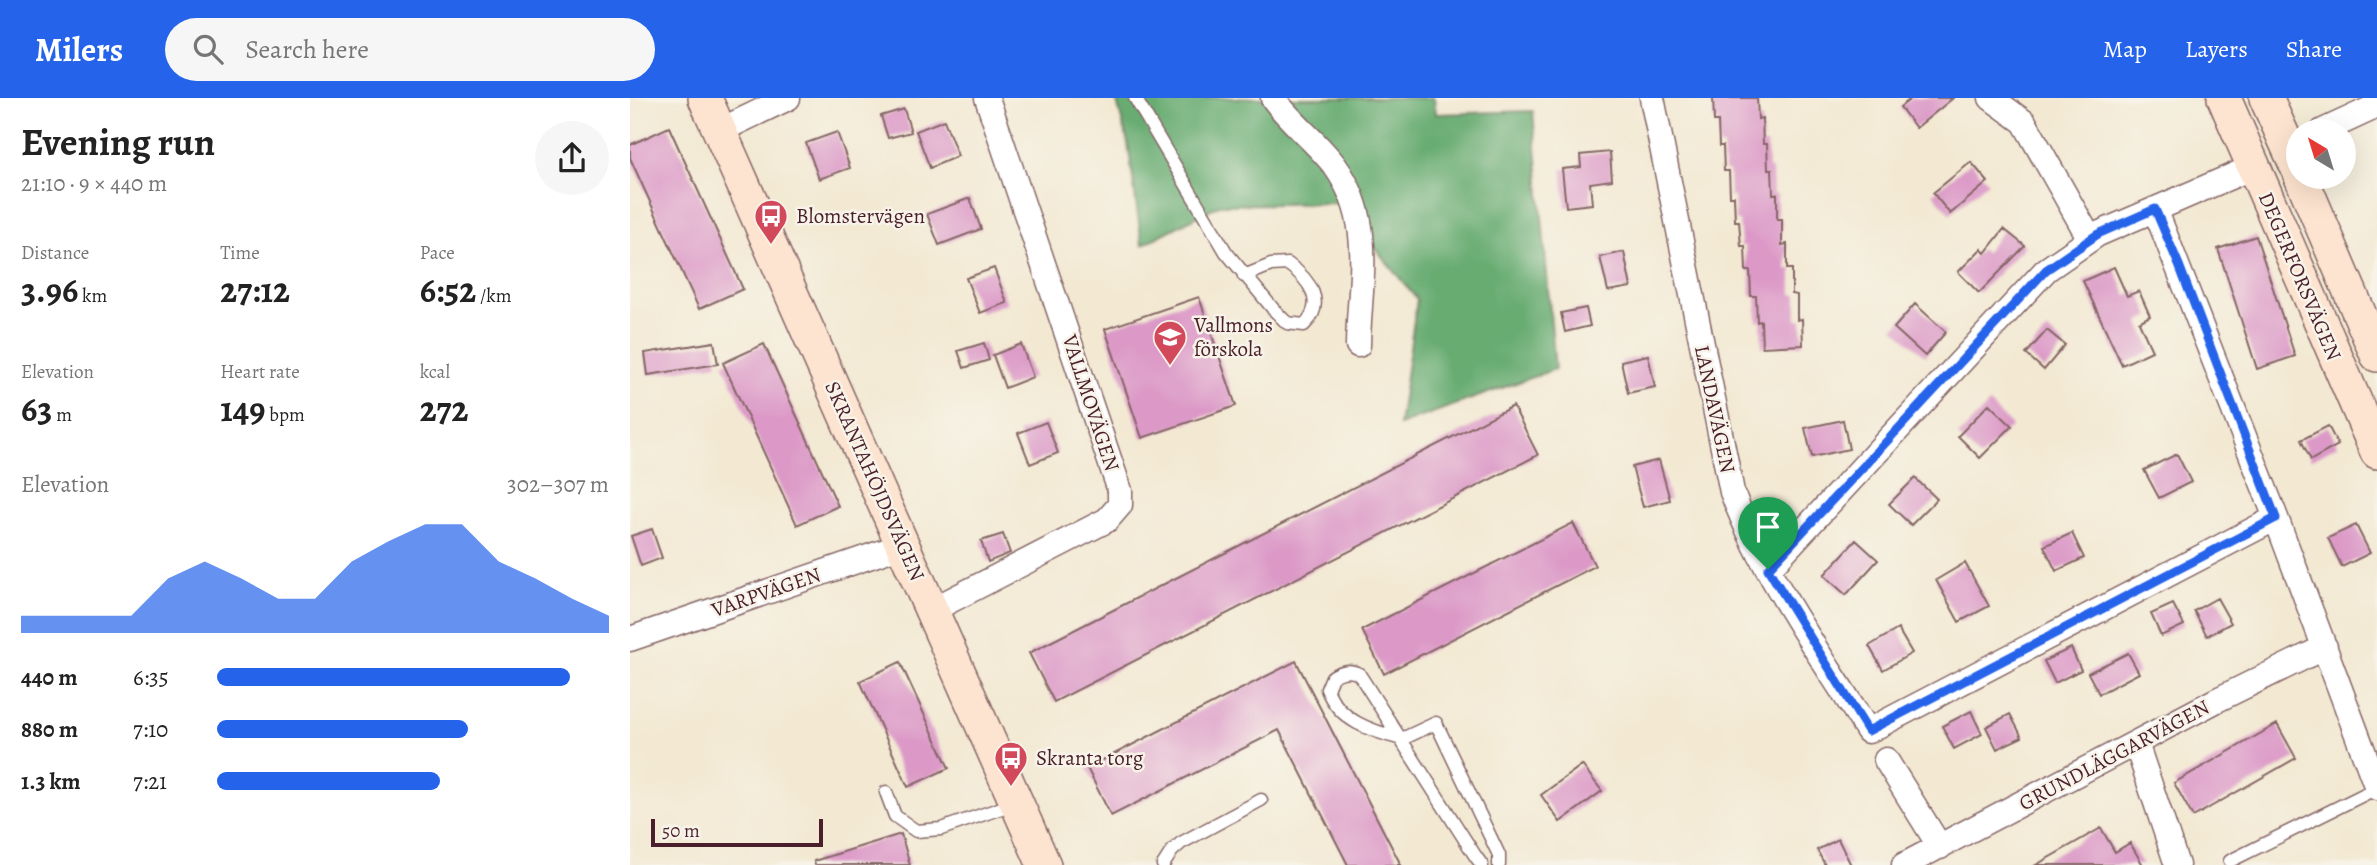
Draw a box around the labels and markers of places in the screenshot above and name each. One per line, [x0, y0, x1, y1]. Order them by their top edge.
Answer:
bus stop icon: Blomstervägen [752, 197, 790, 246]
place label: Blomstervägen [796, 202, 925, 230]
place label: Vallmons förskola [1193, 311, 1273, 363]
school or university icon: Vallmons förskola [1151, 318, 1189, 367]
pin [1738, 497, 1798, 569]
bus stop icon: Skranta torg [992, 739, 1030, 788]
place label: Skranta torg [1036, 744, 1144, 772]

